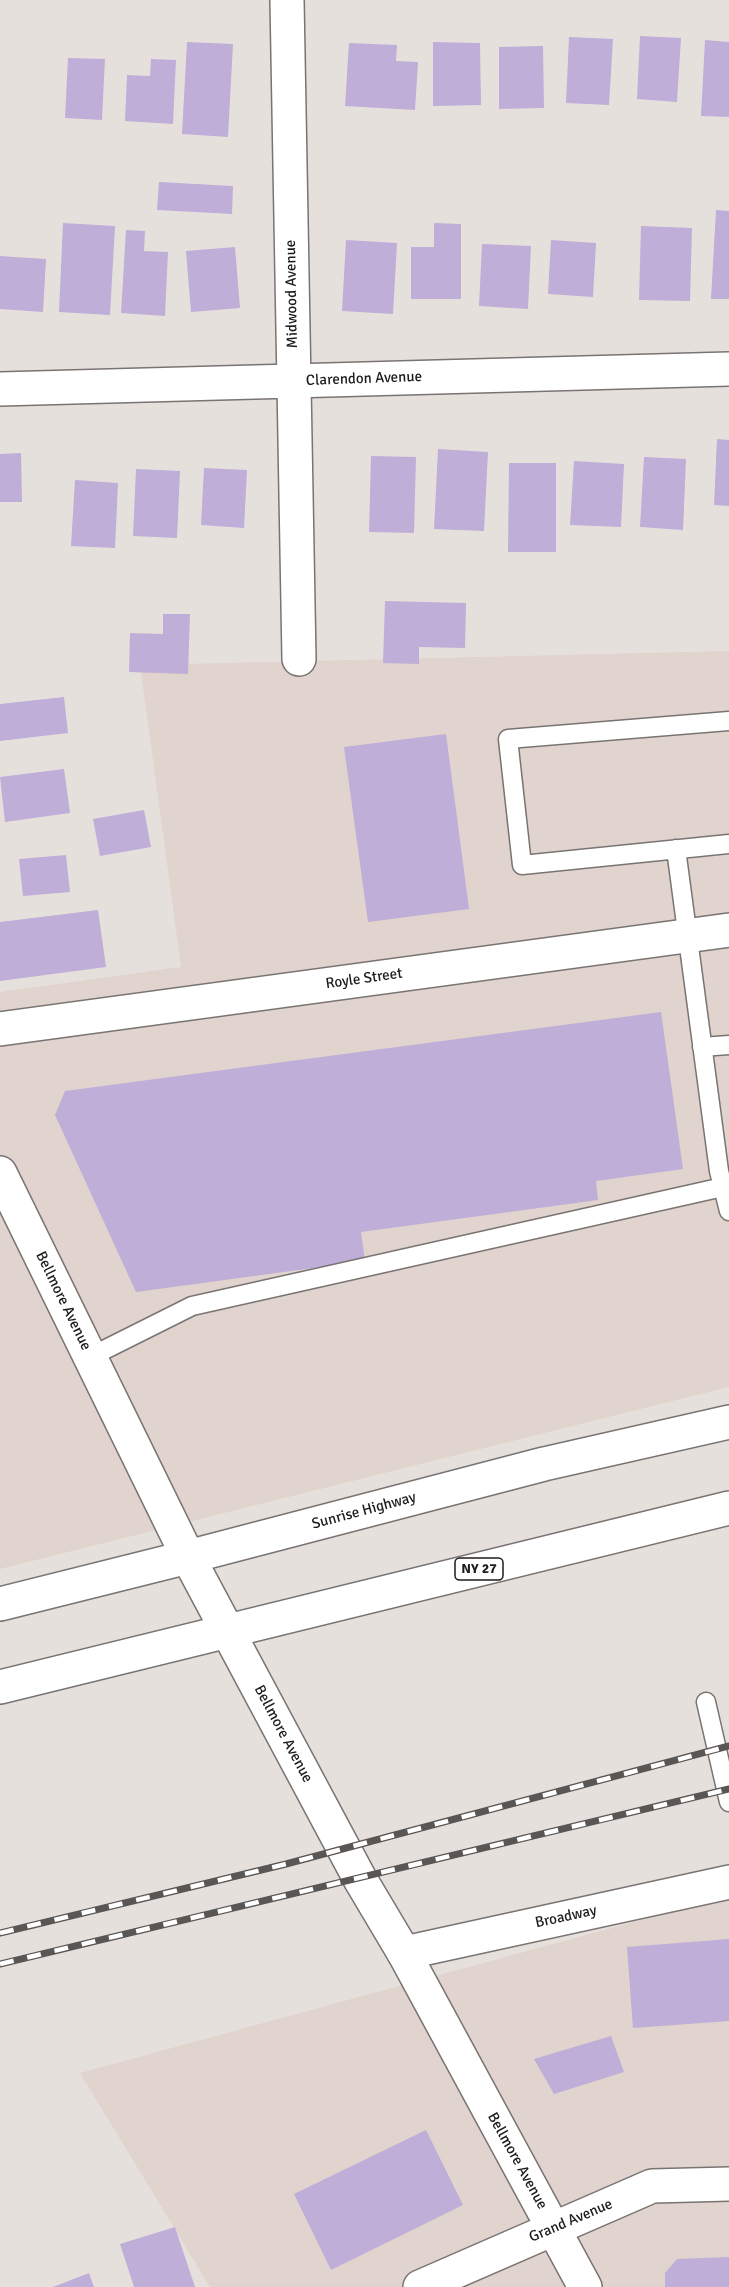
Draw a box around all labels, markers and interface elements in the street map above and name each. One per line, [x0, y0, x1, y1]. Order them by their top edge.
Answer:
street label: Midwood Avenue [282, 240, 302, 348]
street label: Clarendon Avenue [306, 368, 422, 390]
street label: Royle Street [324, 965, 404, 993]
street label: Bellmore Avenue [31, 1249, 95, 1353]
street label: Sunrise Highway [310, 1488, 418, 1534]
road number: NY 27 [455, 1558, 503, 1580]
street label: Bellmore Avenue [250, 1682, 316, 1786]
street label: Broadway [534, 1902, 598, 1932]
street label: Bellmore Avenue [483, 2109, 551, 2213]
street label: Grand Avenue [527, 2195, 615, 2247]

